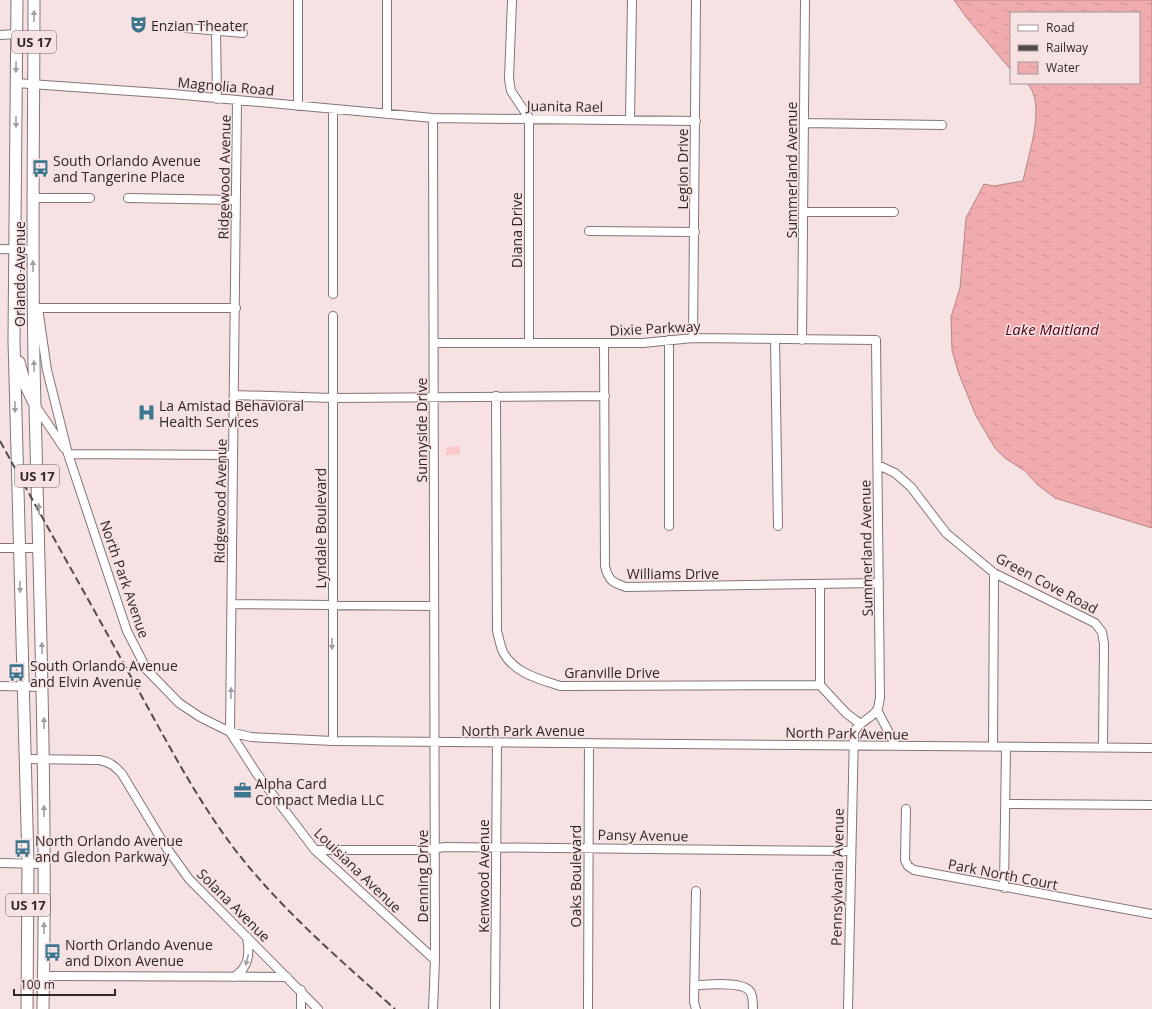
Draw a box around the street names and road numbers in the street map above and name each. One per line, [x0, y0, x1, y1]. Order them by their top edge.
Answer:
road number: US 17 [12, 31, 56, 53]
street label: Magnolia Road [177, 72, 275, 100]
street label: Juanita Rael [525, 96, 603, 116]
street label: Summerland Avenue [782, 102, 801, 238]
street label: Ridgewood Avenue [213, 114, 235, 240]
street label: Legion Drive [673, 128, 692, 210]
street label: Diana Drive [507, 192, 526, 268]
street label: Orlando Avenue [10, 221, 29, 327]
street label: Dixie Parkway [609, 316, 702, 340]
street label: Sunnyside Drive [412, 377, 431, 483]
street label: Ridgewood Avenue [209, 438, 231, 564]
road number: US 17 [15, 465, 59, 487]
street label: Lyndale Boulevard [311, 468, 330, 588]
street label: Summerland Avenue [855, 479, 877, 616]
street label: North Park Avenue [96, 517, 154, 641]
street label: Green Cove Road [993, 548, 1101, 618]
street label: Williams Drive [627, 564, 719, 583]
street label: Granville Drive [564, 663, 660, 682]
street label: North Park Avenue [461, 721, 585, 740]
street label: North Park Avenue [785, 722, 909, 744]
street label: Pennsylvania Avenue [826, 808, 848, 946]
street label: Kenwood Avenue [474, 819, 493, 933]
street label: Louisiana Avenue [310, 823, 406, 917]
street label: Oaks Boulevard [566, 825, 585, 927]
street label: Pansy Avenue [597, 825, 689, 845]
street label: Denning Drive [413, 829, 432, 922]
street label: Park North Court [947, 854, 1059, 894]
street label: Solana Avenue [193, 864, 275, 946]
road number: US 17 [6, 894, 50, 916]

